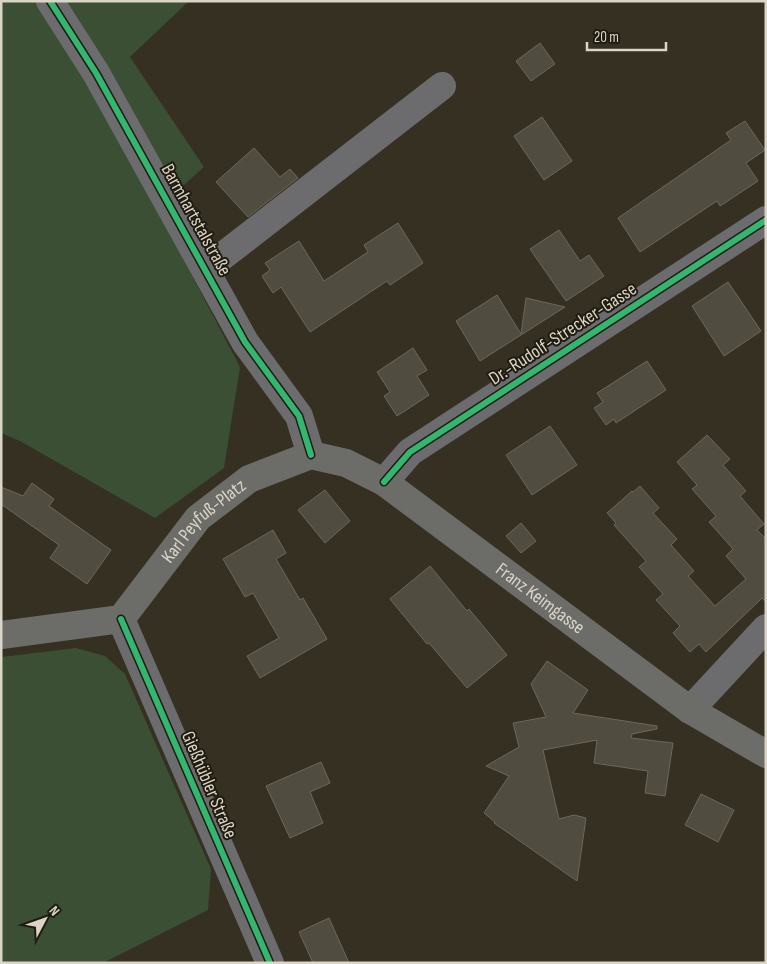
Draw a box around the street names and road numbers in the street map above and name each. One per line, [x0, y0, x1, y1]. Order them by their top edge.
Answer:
street label: Barmhartstalstraße [156, 160, 236, 280]
street label: Dr.-Rudolf-Strecker-Gasse [485, 278, 641, 390]
street label: Karl Peyfuß-Platz [156, 474, 251, 568]
street label: Franz Keimgasse [491, 558, 589, 639]
street label: Gießhübler Straße [176, 728, 242, 842]

